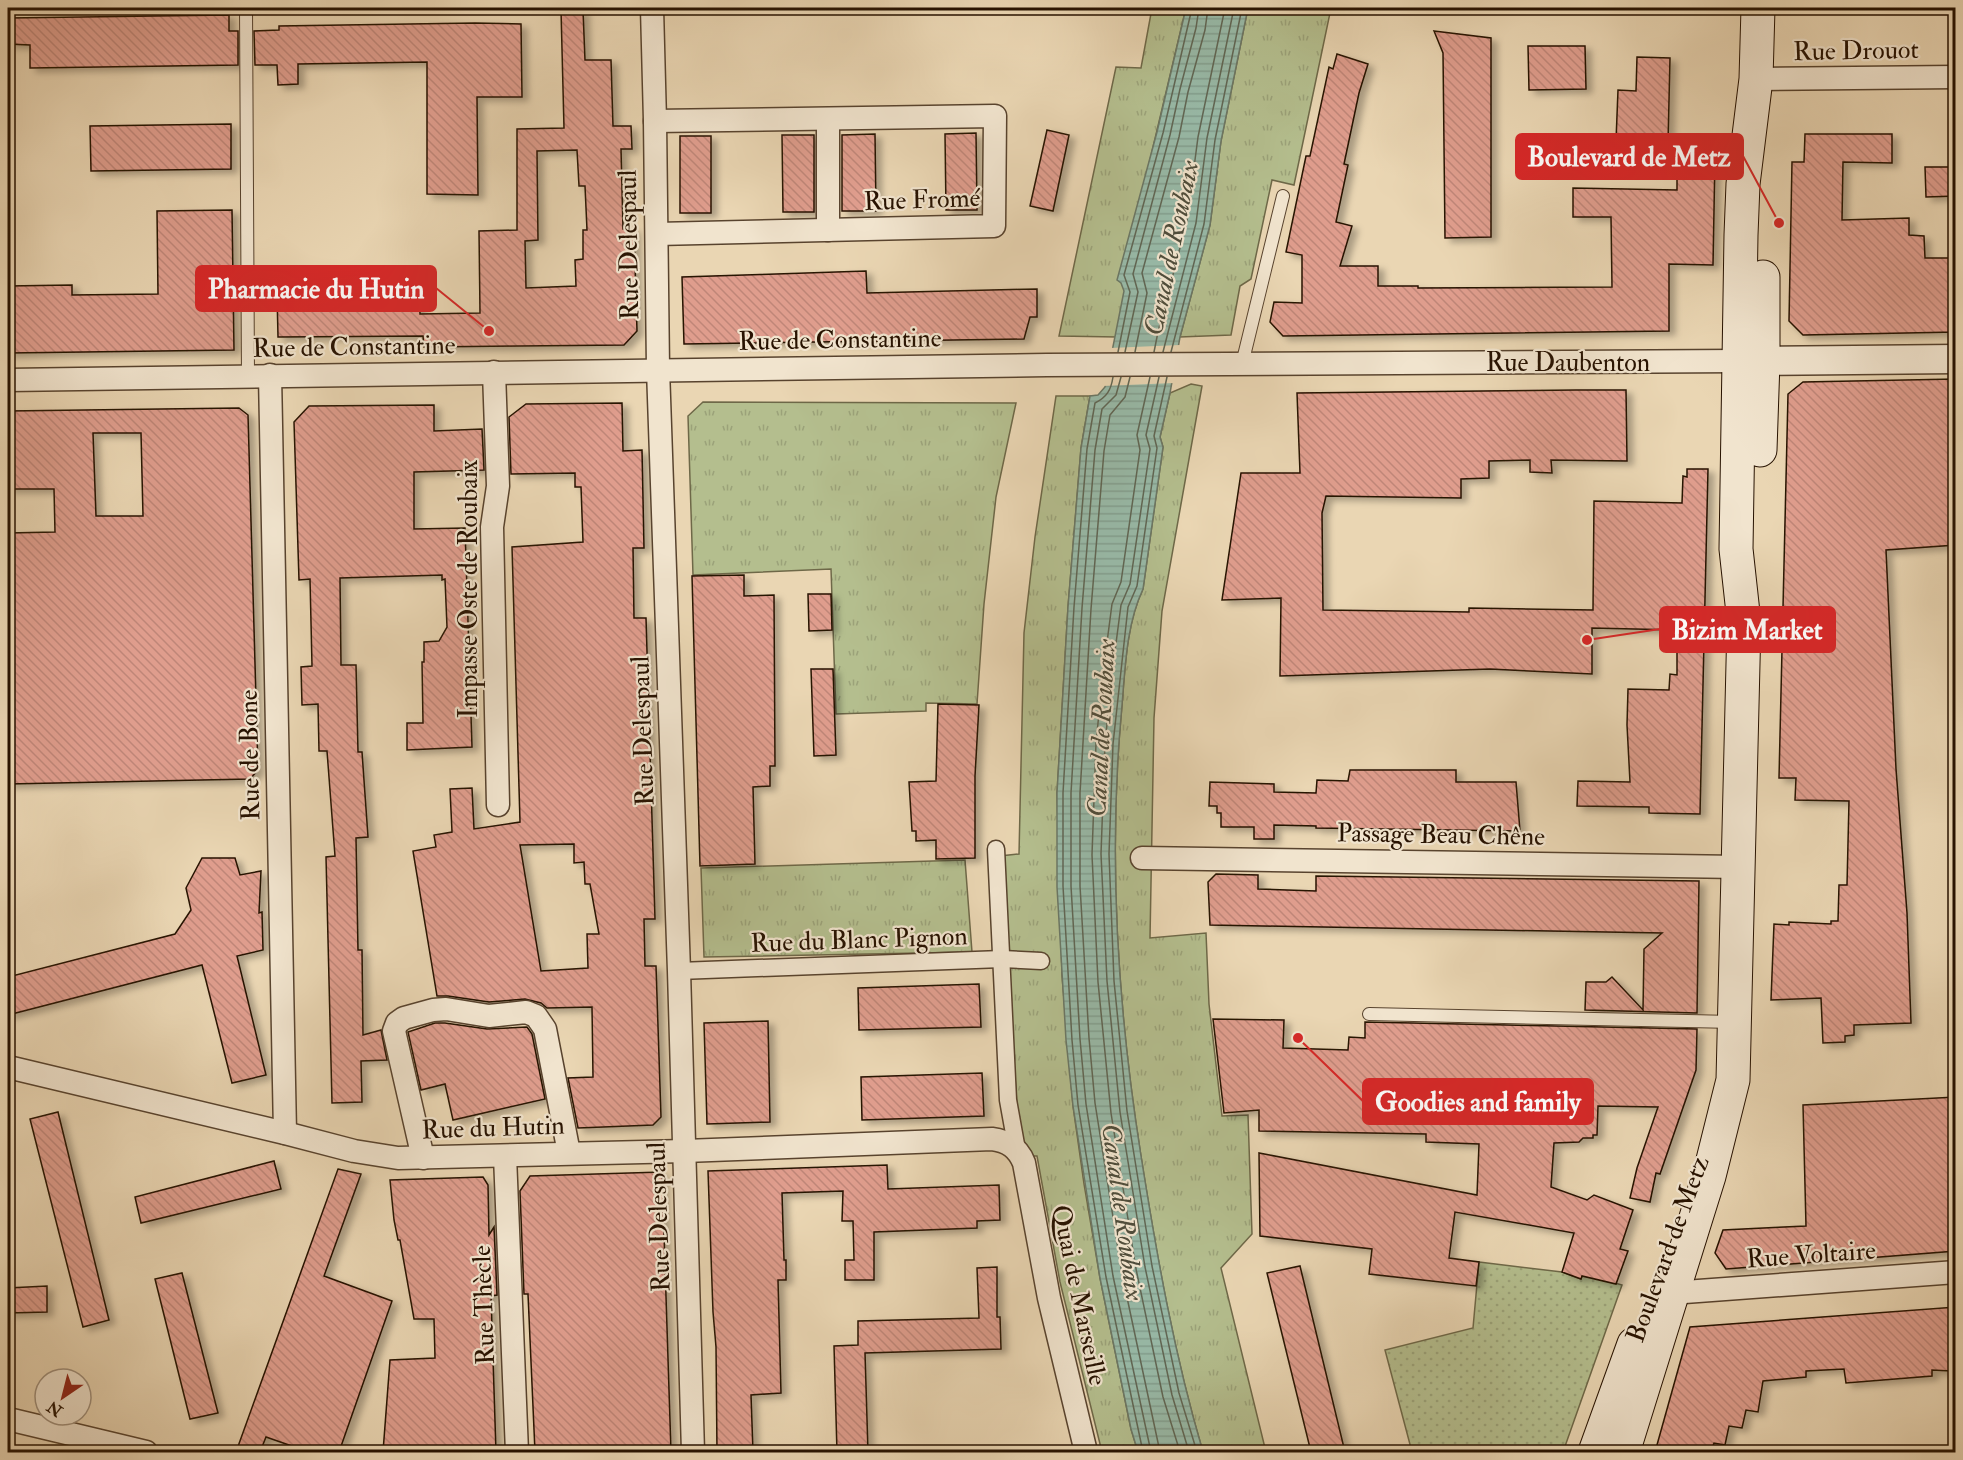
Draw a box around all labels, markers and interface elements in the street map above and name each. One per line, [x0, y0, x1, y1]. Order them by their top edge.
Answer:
street label: Rue Drouot [1793, 34, 1919, 68]
callout: Boulevard de Metz [1516, 134, 1743, 179]
text: Boulevard de Metz [1527, 141, 1732, 174]
water label: Canal de Roubaix [1137, 157, 1206, 339]
street label: Rue Delespaul [612, 169, 647, 320]
street label: Rue Fromé [863, 182, 981, 218]
callout: Pharmacie du Hutin [196, 266, 436, 311]
text: Pharmacie du Hutin [208, 273, 424, 306]
street label: Rue de Constantine [738, 322, 942, 358]
street label: Rue de Constantine [252, 329, 456, 365]
street label: Rue Daubenton [1486, 347, 1650, 379]
street label: Impasse Oste de Roubaix [453, 459, 486, 718]
callout: Bizim Market [1660, 607, 1835, 652]
text: Bizim Market [1671, 614, 1823, 647]
water label: Canal de Roubaix [1080, 638, 1123, 818]
street label: Rue Delespaul [624, 655, 663, 807]
street label: Rue de Bone [233, 689, 267, 821]
street label: Passage Beau Chêne [1337, 817, 1546, 853]
street label: Rue du Blanc Pignon [750, 920, 968, 960]
callout: Goodies and family [1363, 1079, 1593, 1124]
text: Goodies and family [1375, 1086, 1582, 1120]
street label: Rue du Hutin [421, 1110, 565, 1146]
water label: Canal de Roubaix [1094, 1121, 1151, 1303]
street label: Rue Delespaul [640, 1141, 679, 1293]
street label: Boulevard de Metz [1619, 1152, 1717, 1347]
street label: Quai de Marseille [1044, 1202, 1114, 1389]
street label: Rue Voltaire [1745, 1235, 1877, 1275]
street label: Rue Thècle [466, 1244, 502, 1365]
north arrow [33, 1367, 93, 1427]
text: N [43, 1396, 67, 1421]

